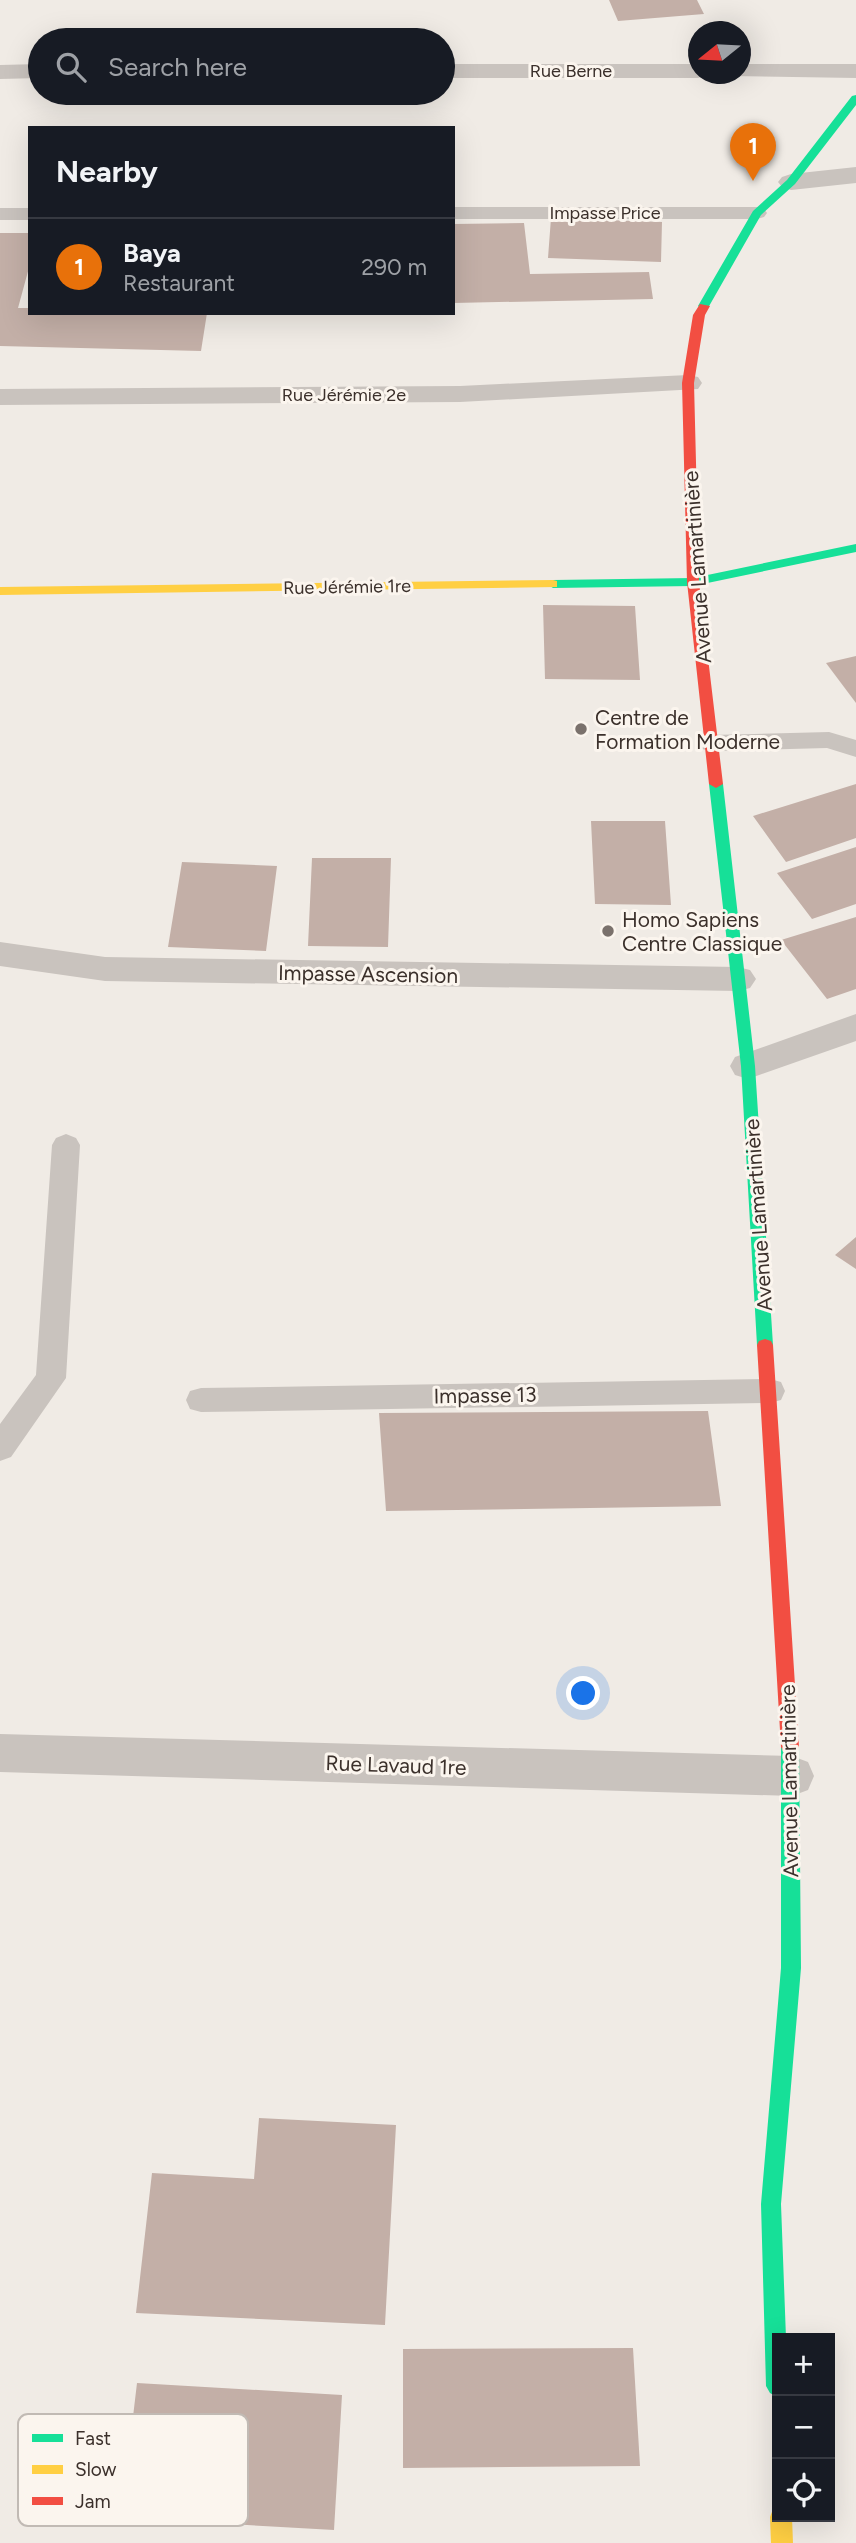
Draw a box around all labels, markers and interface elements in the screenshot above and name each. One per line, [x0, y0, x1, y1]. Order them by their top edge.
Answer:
north arrow [688, 21, 751, 84]
search box [28, 28, 455, 105]
icon: search [52, 48, 90, 86]
text: Search here [108, 51, 247, 83]
street label: Rue Berne [530, 60, 612, 82]
pin: 1 [730, 123, 776, 181]
text: Nearby [56, 153, 158, 190]
street label: Impasse Price [549, 202, 661, 224]
text: Baya [123, 237, 181, 269]
text: 1 [74, 253, 84, 281]
text: 290 m [361, 253, 427, 281]
text: Restaurant [123, 269, 235, 297]
street label: Rue Jérémie 2e [282, 384, 406, 406]
street label: Avenue Lamartinière [678, 470, 716, 664]
street label: Rue Jérémie 1re [283, 575, 411, 599]
place label: Centre de Formation Moderne [595, 705, 780, 754]
marker: Centre de Formation Moderne [573, 721, 589, 737]
place label: Homo Sapiens Centre Classique [622, 907, 782, 956]
marker: Homo Sapiens Centre Classique [600, 923, 616, 939]
street label: Impasse Ascension [278, 960, 458, 988]
street label: Avenue Lamartinière [739, 1118, 777, 1312]
street label: Impasse 13 [433, 1382, 537, 1408]
your location [566, 1676, 600, 1710]
street label: Avenue Lamartinière [775, 1684, 803, 1878]
street label: Rue Lavaud 1re [325, 1750, 467, 1780]
map controls [772, 2333, 835, 2522]
button: + [772, 2333, 835, 2396]
button: − [772, 2396, 835, 2459]
legend [18, 2414, 248, 2526]
text: Fast [75, 2427, 111, 2450]
text: Slow [75, 2458, 117, 2481]
button: locate [772, 2459, 835, 2522]
text: Jam [75, 2490, 111, 2513]

